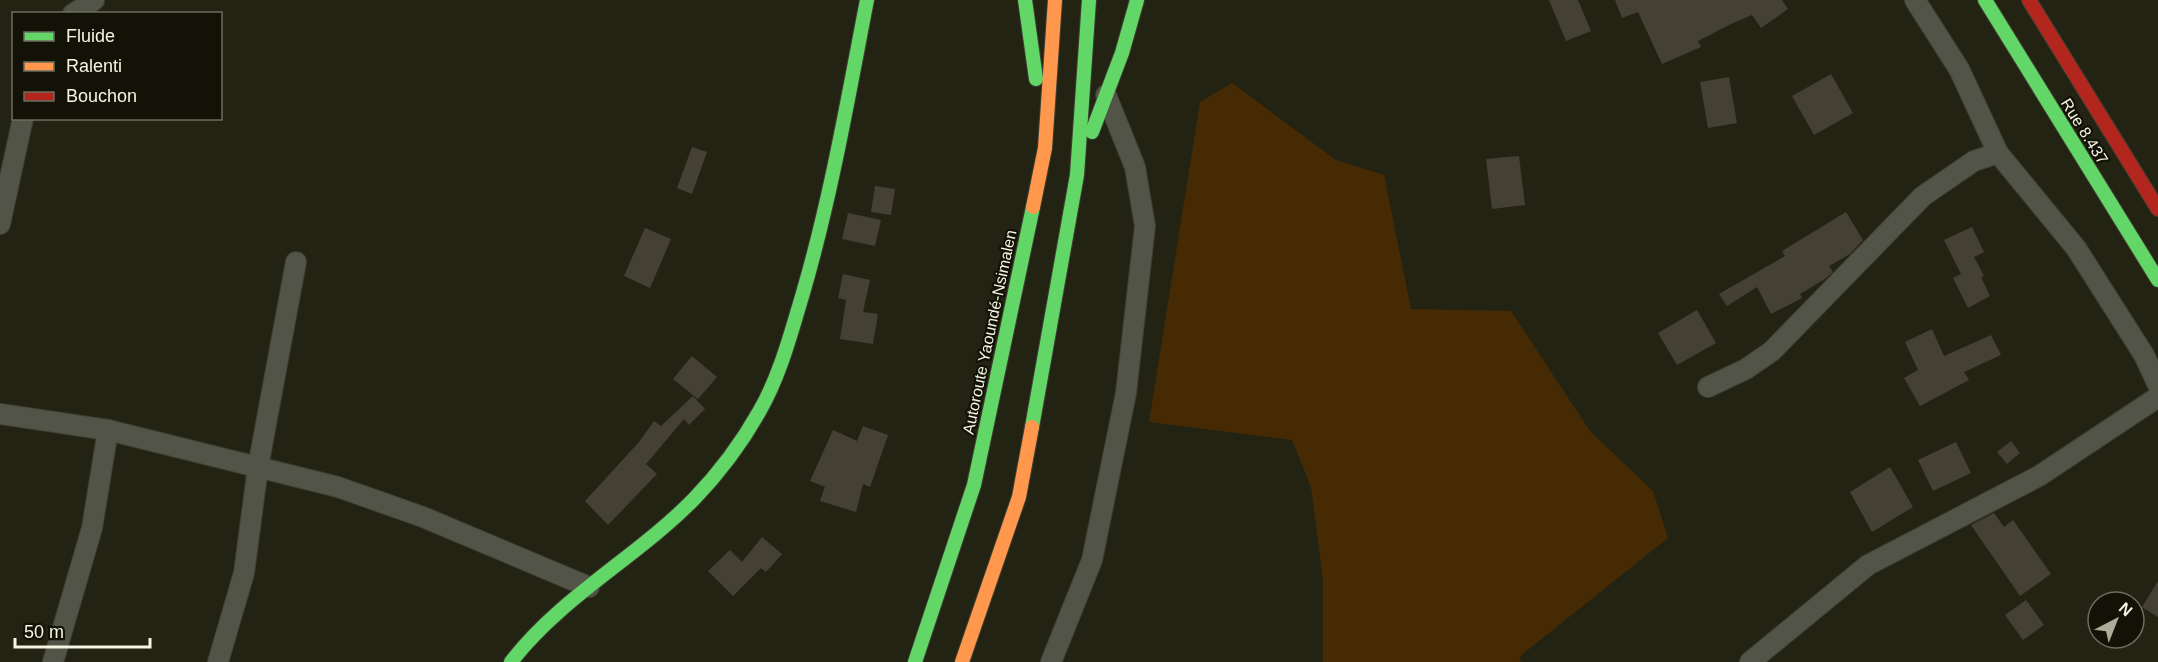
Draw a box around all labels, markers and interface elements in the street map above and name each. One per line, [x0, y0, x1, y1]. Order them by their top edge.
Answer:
legend [12, 12, 222, 120]
text: Fluide [66, 26, 115, 46]
text: Ralenti [66, 56, 122, 76]
text: Bouchon [66, 86, 137, 106]
street label: Rue 8.437 [2058, 95, 2111, 167]
street label: Autoroute Yaoundé-Nsimalen [960, 228, 1019, 436]
north arrow [2086, 590, 2146, 650]
text: N [2116, 599, 2136, 619]
scale bar [15, 611, 150, 649]
text: 50 m [24, 622, 64, 642]

